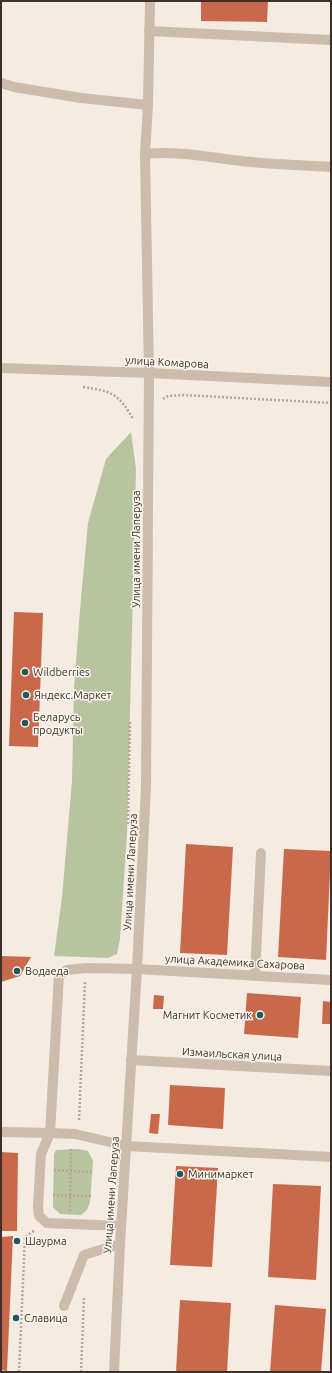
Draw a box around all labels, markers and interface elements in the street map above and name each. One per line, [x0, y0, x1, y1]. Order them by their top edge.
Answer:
street label: улица Комарова [125, 354, 209, 370]
street label: Улица имени Лаперуза [130, 490, 142, 608]
place label: Wildberries [33, 666, 90, 678]
marker: Wildberries [20, 667, 30, 677]
place label: Яндекс.Маркет [34, 689, 112, 701]
marker: Яндекс.Маркет [21, 690, 31, 700]
place label: Беларусь продукты [33, 711, 83, 736]
marker: Беларусь продукты [20, 718, 30, 728]
street label: Улица имени Лаперуза [121, 813, 139, 931]
street label: улица Академика Сахарова [165, 952, 305, 972]
place label: Водаеда [25, 965, 69, 977]
marker: Водаеда [12, 966, 22, 976]
place label: Магнит Косметик [163, 1009, 252, 1021]
marker: Магнит Косметик [255, 1010, 265, 1020]
street label: Измаильская улица [182, 1045, 282, 1063]
street label: Улица имени Лаперуза [101, 1136, 121, 1254]
place label: Минимаркет [188, 1168, 254, 1180]
marker: Минимаркет [175, 1169, 185, 1179]
place label: Шаурма [25, 1235, 67, 1247]
marker: Шаурма [12, 1236, 22, 1246]
place label: Славица [24, 1312, 68, 1324]
marker: Славица [11, 1313, 21, 1323]

